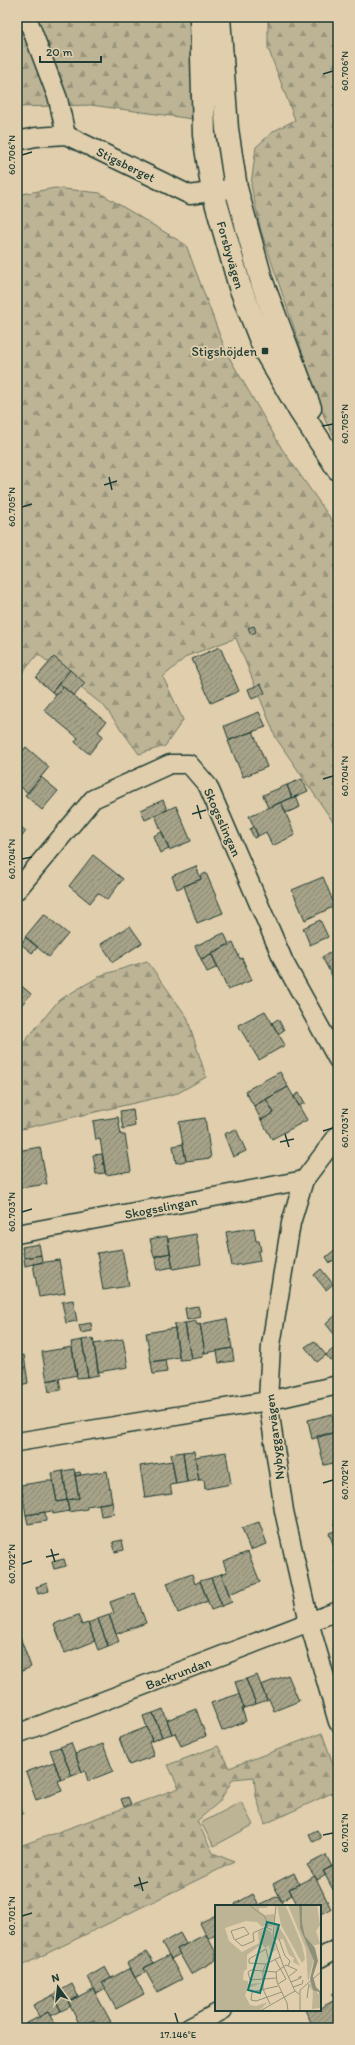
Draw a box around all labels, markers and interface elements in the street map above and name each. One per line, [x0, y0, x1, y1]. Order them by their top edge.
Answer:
scale bar [40, 38, 101, 64]
text: 20 m [46, 45, 73, 59]
text: 60.706°N [338, 51, 351, 91]
text: 60.706°N [5, 135, 18, 175]
street label: Stigsberget [94, 144, 158, 185]
street label: Forsbyvägen [214, 220, 248, 291]
place label: Stigshöjden [192, 344, 258, 359]
marker: Stigshöjden [260, 346, 270, 356]
text: 60.705°N [338, 404, 351, 444]
text: 60.705°N [5, 487, 18, 527]
text: 60.704°N [338, 755, 351, 796]
street label: Skogsslingan [201, 786, 244, 859]
text: 60.704°N [5, 838, 18, 879]
text: 60.703°N [338, 1108, 351, 1148]
text: 60.703°N [5, 1192, 18, 1232]
street label: Skogsslingan [124, 1193, 199, 1222]
street label: Nybyggarvägen [262, 1393, 287, 1480]
text: 60.702°N [338, 1460, 351, 1500]
text: 60.702°N [5, 1544, 18, 1584]
street label: Backrundan [143, 1654, 213, 1693]
text: 60.701°N [338, 1813, 351, 1853]
text: 60.701°N [5, 1896, 18, 1936]
inset map [215, 1905, 321, 2011]
north arrow [38, 1967, 78, 2007]
text: N [50, 1971, 61, 1985]
text: 17.146°E [160, 2028, 197, 2041]

